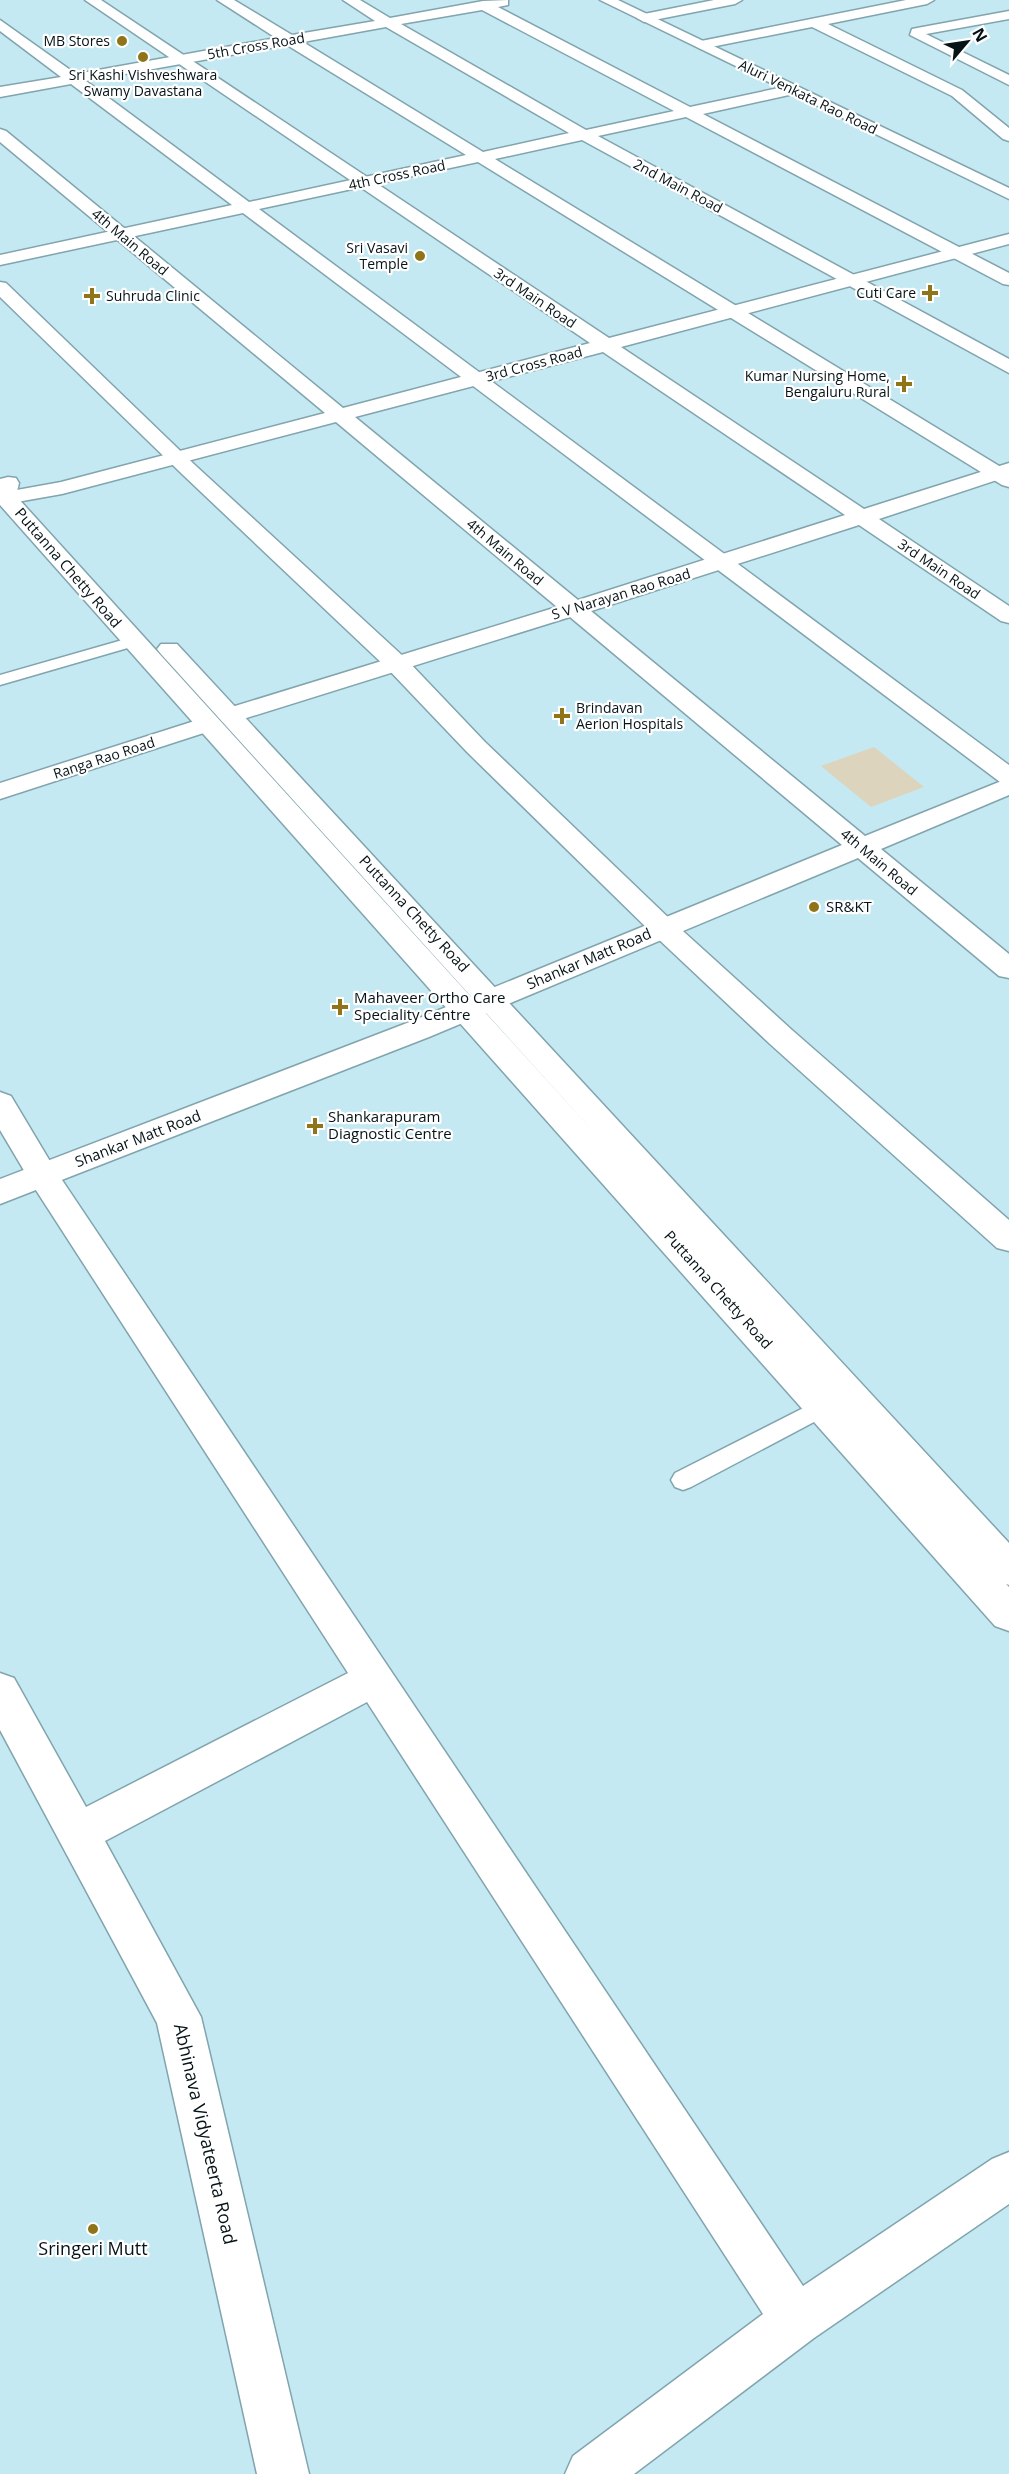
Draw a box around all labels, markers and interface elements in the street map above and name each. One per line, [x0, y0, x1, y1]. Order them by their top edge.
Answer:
north arrow [937, 12, 997, 72]
text: N [967, 24, 993, 46]
street label: 5th Cross Road [206, 28, 306, 63]
place label: MB Stores [43, 31, 110, 50]
marker: MB Stores [115, 34, 129, 48]
marker: Sri Kashi Vishveshwara Swamy Davastana [136, 50, 150, 64]
street label: Aluri Venkata Rao Road [736, 55, 881, 138]
place label: Sri Kashi Vishveshwara Swamy Davastana [69, 65, 217, 100]
street label: 2nd Main Road [630, 154, 726, 217]
street label: 4th Cross Road [347, 155, 447, 194]
street label: 4th Main Road [88, 204, 173, 279]
place label: Sri Vasavi Temple [346, 238, 408, 273]
marker: Sri Vasavi Temple [413, 249, 427, 263]
street label: 3rd Main Road [490, 263, 580, 332]
place label: Cuti Care [856, 283, 916, 302]
marker: Cuti Care [921, 284, 939, 302]
place label: Suhruda Clinic [106, 286, 200, 305]
marker: Suhruda Clinic [83, 287, 101, 305]
street label: 3rd Cross Road [483, 341, 584, 386]
place label: Kumar Nursing Home, Bengaluru Rural [745, 366, 890, 401]
marker: Kumar Nursing Home, Bengaluru Rural [895, 375, 913, 393]
street label: Puttanna Chetty Road [11, 503, 126, 632]
street label: 4th Main Road [463, 514, 548, 589]
street label: 3rd Main Road [894, 534, 984, 603]
street label: S V Narayan Rao Road [549, 563, 693, 624]
place label: Brindavan Aerion Hospitals [576, 698, 683, 733]
marker: Brindavan Aerion Hospitals [553, 707, 571, 725]
street label: Ranga Rao Road [51, 732, 157, 783]
street label: 4th Main Road [837, 824, 922, 899]
street label: Puttanna Chetty Road [355, 851, 474, 976]
place label: SR&KT [826, 896, 873, 916]
marker: SR&KT [807, 900, 821, 914]
street label: Shankar Matt Road [523, 923, 654, 993]
place label: Mahaveer Ortho Care Speciality Centre [354, 987, 505, 1024]
marker: Mahaveer Ortho Care Speciality Centre [331, 998, 349, 1016]
street label: Shankar Matt Road [72, 1105, 204, 1171]
place label: Shankarapuram Diagnostic Centre [328, 1106, 452, 1143]
marker: Shankarapuram Diagnostic Centre [306, 1117, 324, 1135]
street label: Puttanna Chetty Road [660, 1226, 777, 1353]
street label: Abhinava Vidyateerta Road [169, 2021, 243, 2247]
marker: Sringeri Mutt [86, 2222, 100, 2236]
place label: Sringeri Mutt [38, 2236, 148, 2260]

